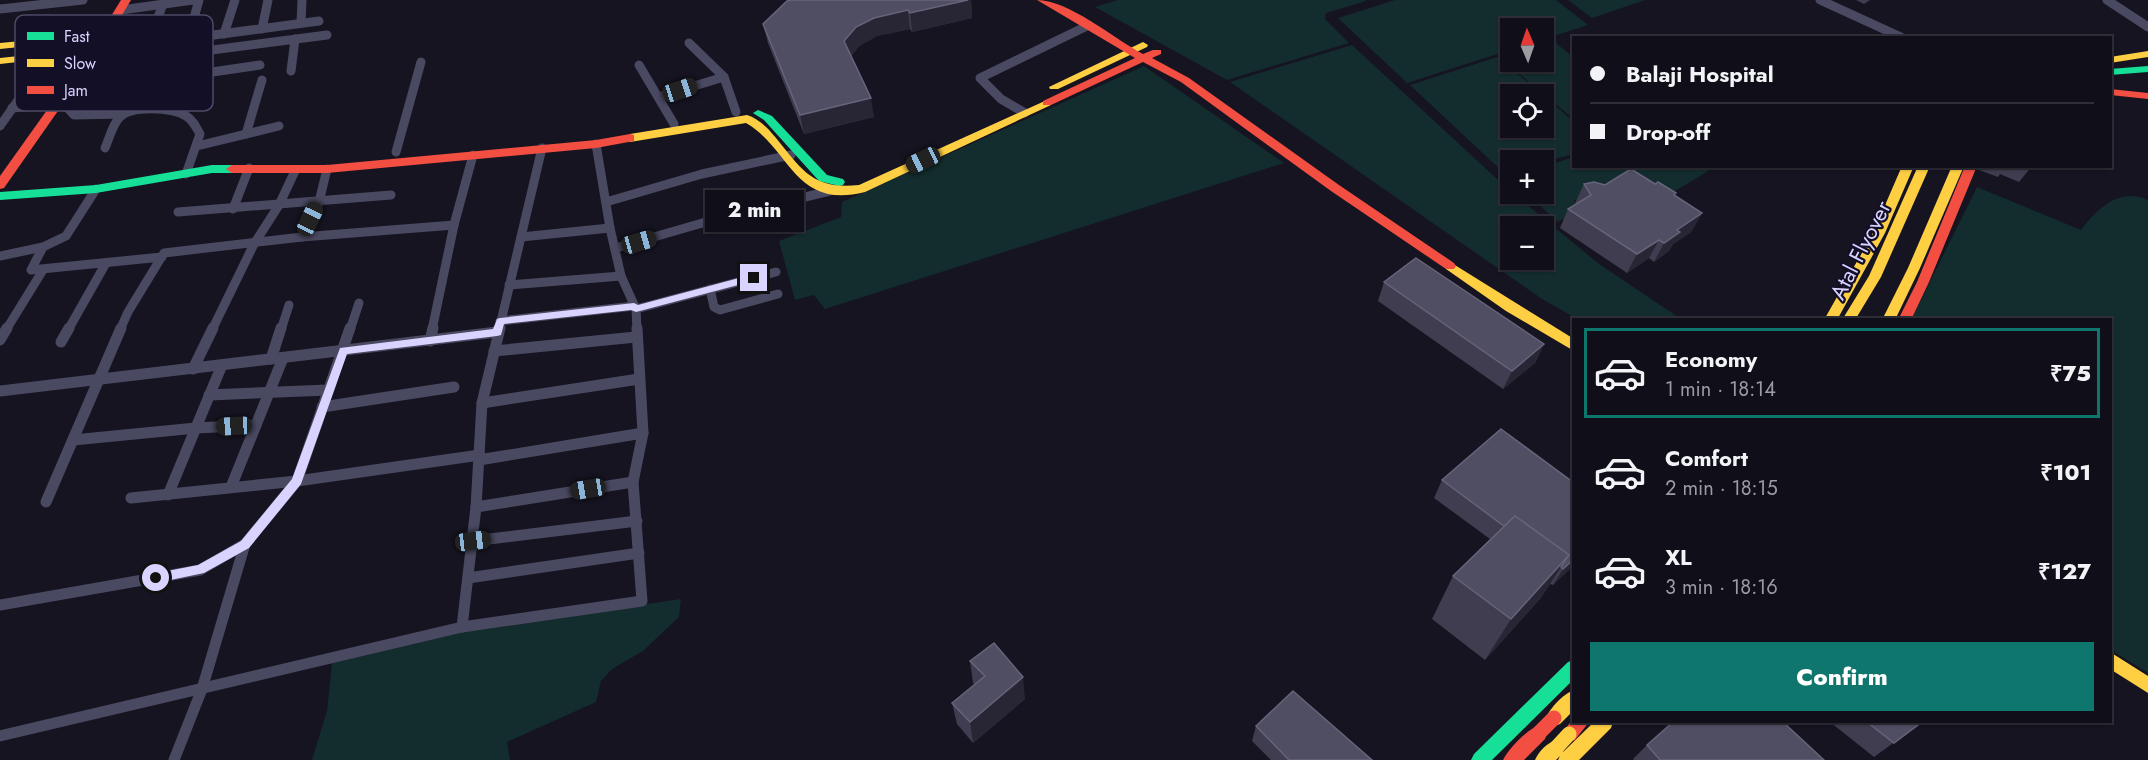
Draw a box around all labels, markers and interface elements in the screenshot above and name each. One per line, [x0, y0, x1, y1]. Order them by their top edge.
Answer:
legend [15, 15, 213, 111]
north arrow [1500, 18, 1554, 72]
map controls [1500, 18, 1554, 270]
text: Fast [64, 25, 90, 48]
text: Slow [64, 52, 96, 75]
text: Balaji Hospital [1626, 58, 1774, 90]
car [660, 76, 700, 104]
text: Jam [62, 79, 88, 102]
button: locate [1500, 84, 1554, 138]
text: Drop-off [1626, 116, 1710, 148]
car [903, 144, 943, 176]
button: + [1500, 150, 1554, 204]
callout: 2 min [704, 191, 804, 233]
street label: Atal Flyover [1821, 195, 1899, 305]
text: 2 min [728, 196, 781, 225]
car [294, 199, 326, 239]
button: − [1500, 216, 1554, 270]
car [619, 228, 659, 256]
route end [740, 264, 767, 291]
text: Economy [1665, 343, 1757, 375]
icon: car [1593, 346, 1647, 400]
text: ₹75 [2050, 357, 2091, 389]
text: 1 min · 18:14 [1665, 375, 1776, 404]
car [216, 416, 252, 436]
text: Comfort [1665, 442, 1748, 474]
icon: car [1593, 445, 1647, 499]
text: ₹101 [2040, 456, 2091, 488]
text: 2 min · 18:15 [1665, 474, 1778, 503]
car [569, 477, 607, 501]
car [454, 530, 492, 552]
text: XL [1665, 541, 1692, 573]
icon: car [1593, 544, 1647, 598]
text: ₹127 [2038, 555, 2091, 587]
route start [142, 564, 169, 591]
text: 3 min · 18:16 [1665, 573, 1778, 602]
button: Confirm [1590, 642, 2094, 711]

